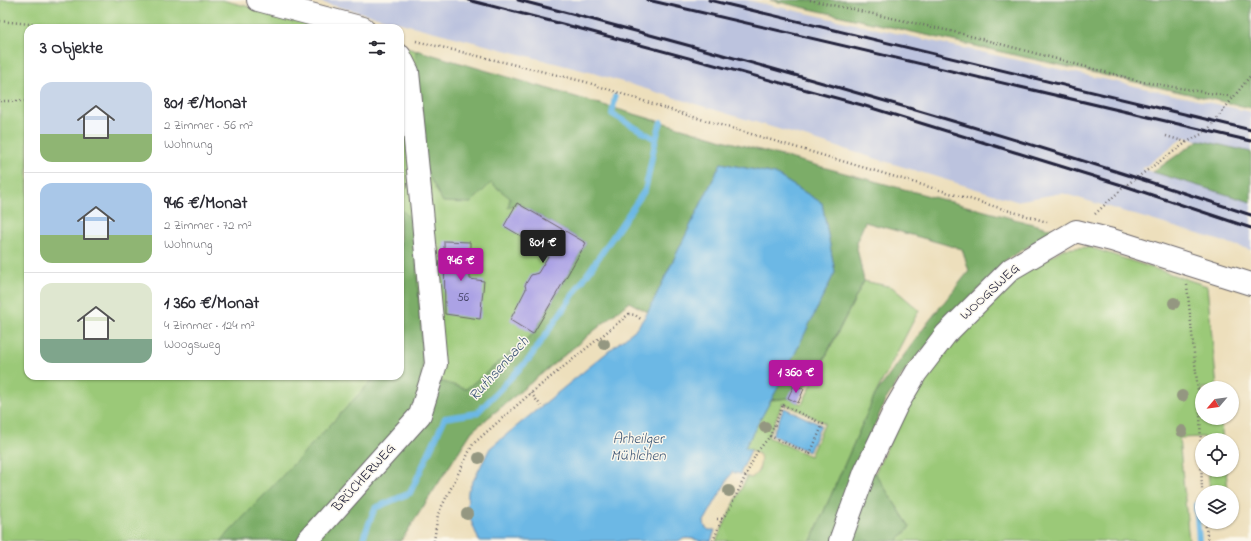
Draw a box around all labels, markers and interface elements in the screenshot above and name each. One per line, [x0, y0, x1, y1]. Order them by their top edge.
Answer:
text: 3 Objekte [40, 36, 103, 61]
icon: filters [366, 37, 388, 59]
text: 801 €/Monat [164, 91, 247, 116]
icon: home [72, 98, 120, 146]
text: 2 Zimmer · 56 m² [164, 116, 253, 135]
text: Wohnung [164, 135, 213, 154]
text: 946 €/Monat [164, 191, 247, 216]
icon: home [72, 199, 120, 247]
text: 2 Zimmer · 72 m² [164, 216, 252, 235]
pin: 801 € [515, 230, 571, 264]
text: 801 € [530, 233, 556, 252]
text: Wohnung [164, 235, 213, 254]
pin: 946 € [433, 248, 489, 282]
text: 946 € [447, 251, 475, 270]
street label: WOOGSWEG [955, 259, 1025, 325]
house number: 56 [457, 289, 470, 307]
text: 1 360 €/Monat [164, 291, 259, 316]
icon: home [72, 299, 120, 347]
text: 4 Zimmer · 124 m² [164, 316, 255, 335]
water label: Ruthsenbach [464, 331, 535, 406]
text: Woogsweg [164, 335, 220, 354]
pin: 1 360 € [759, 360, 833, 394]
text: 1 360 € [778, 363, 814, 382]
north arrow [1195, 381, 1239, 425]
map controls [1195, 381, 1239, 529]
water label: Arheilger Mühlchen [610, 428, 666, 467]
button: locate [1195, 433, 1239, 477]
street label: BRÜCHERWEG [327, 439, 401, 518]
button: layers [1195, 485, 1239, 529]

